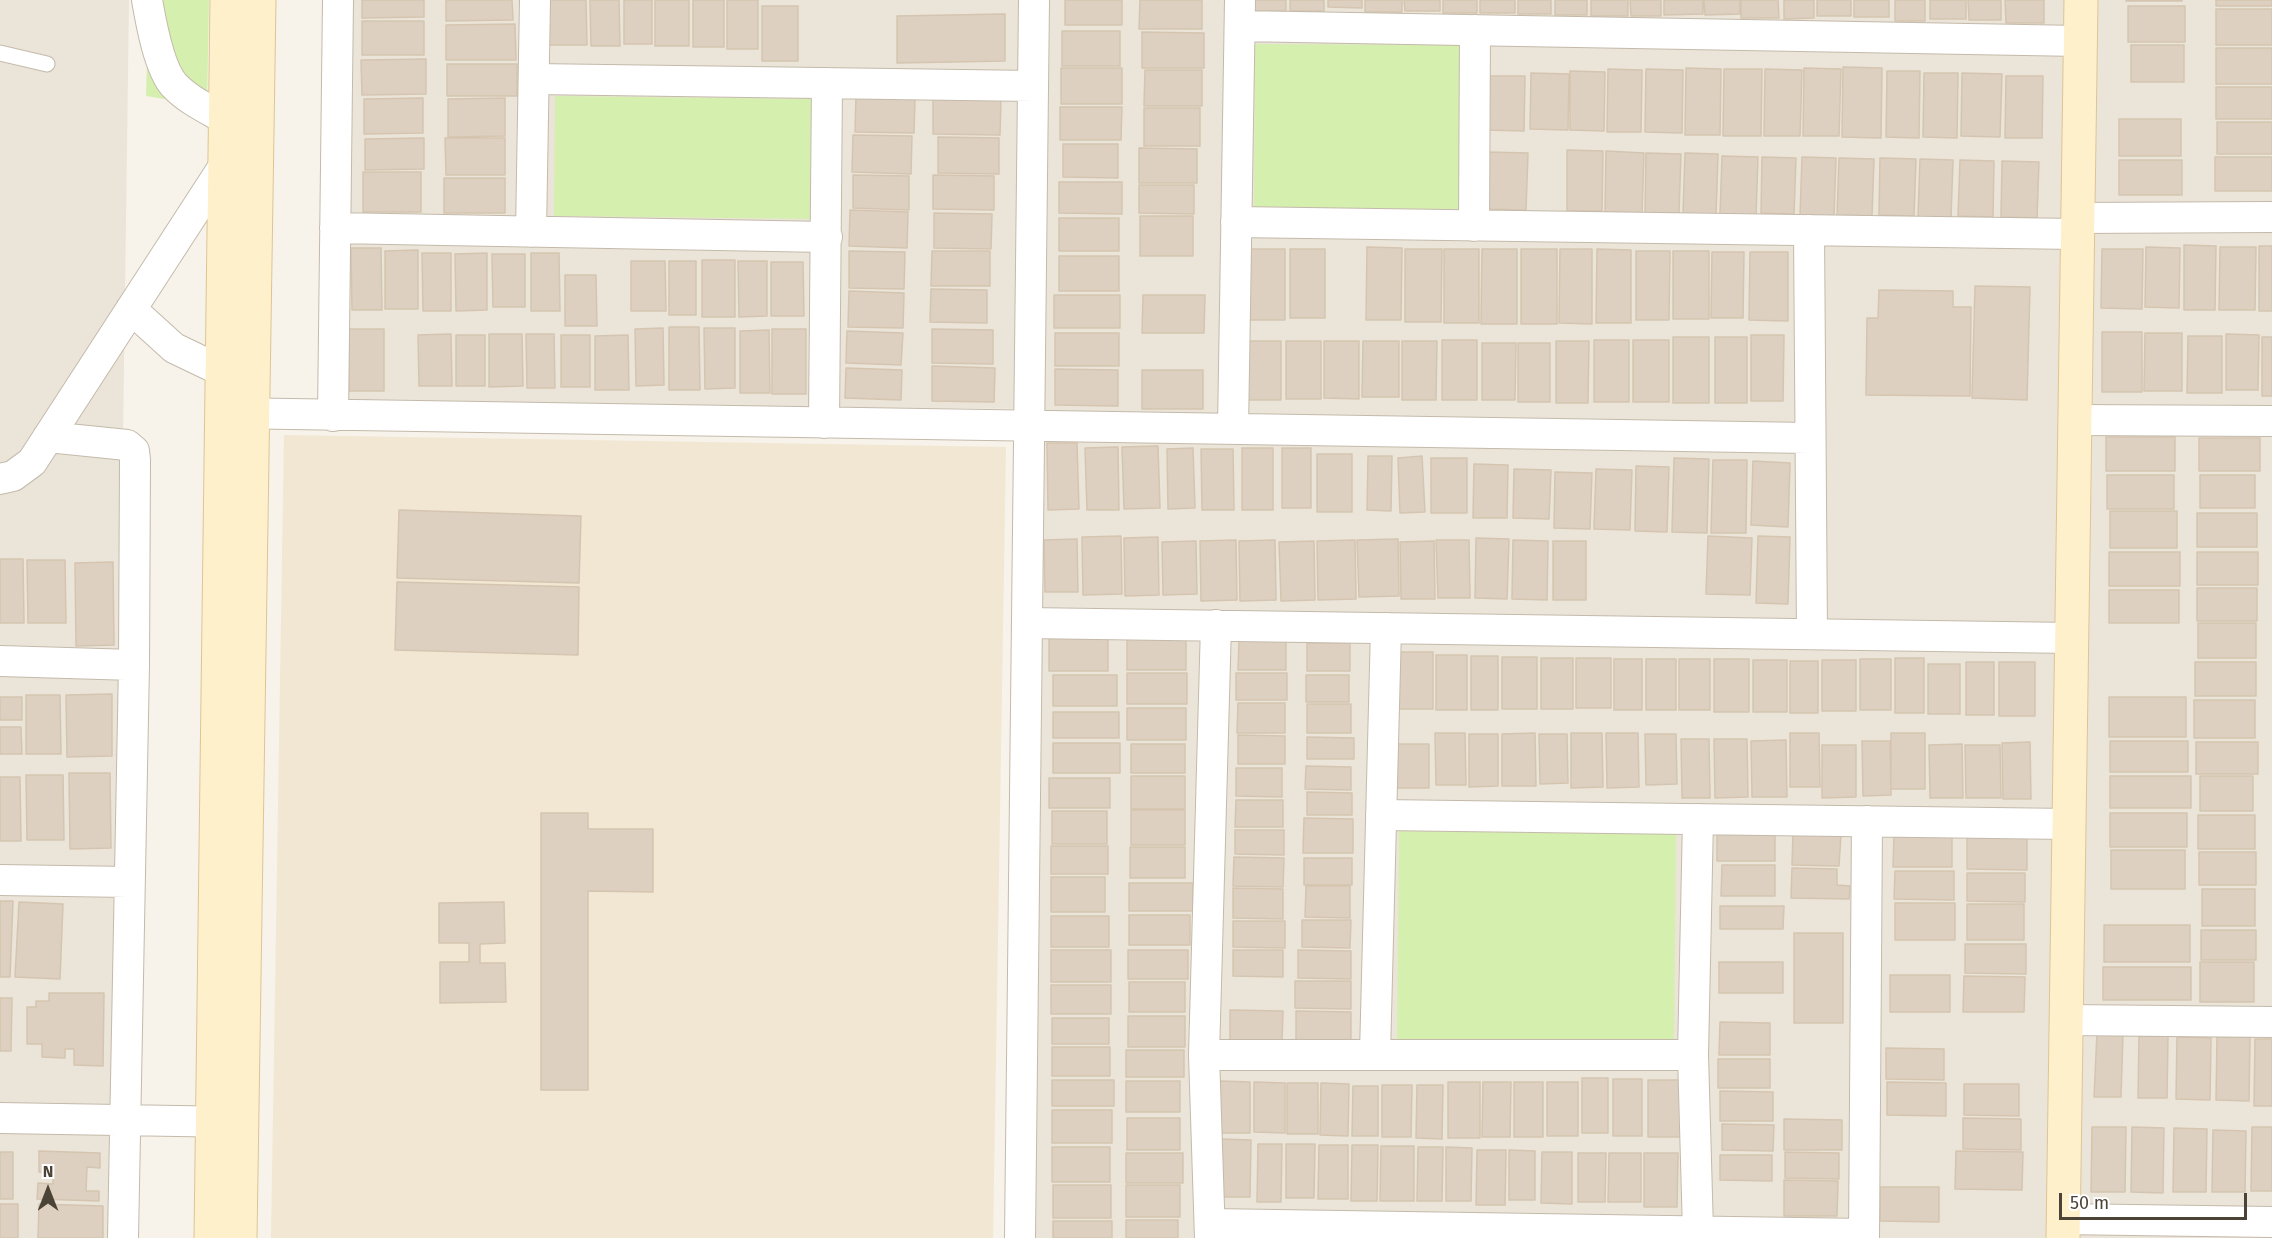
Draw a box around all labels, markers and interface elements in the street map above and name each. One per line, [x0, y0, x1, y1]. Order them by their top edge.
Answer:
north arrow [18, 1160, 78, 1220]
text: N [43, 1162, 53, 1181]
scale bar [2062, 1181, 2250, 1219]
text: 50 m [2070, 1192, 2109, 1214]

